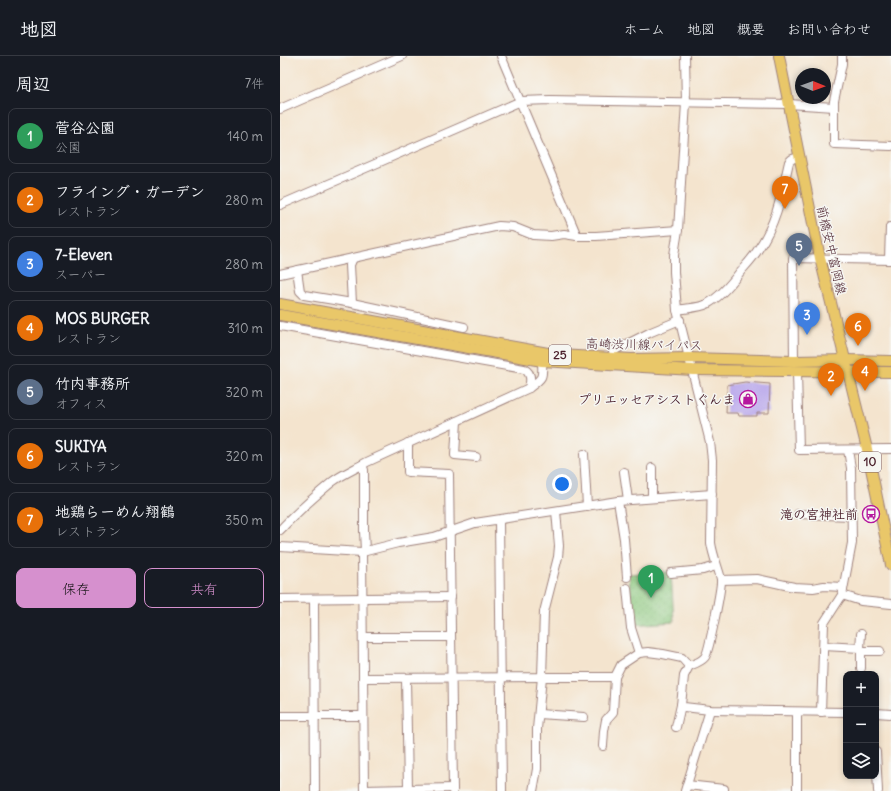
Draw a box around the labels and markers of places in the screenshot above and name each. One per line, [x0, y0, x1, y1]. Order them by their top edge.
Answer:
pin: 7 [772, 176, 798, 209]
pin: 5 [786, 233, 812, 266]
pin: 3 [794, 302, 820, 335]
pin: 6 [845, 313, 871, 346]
pin: 4 [852, 358, 878, 391]
pin: 2 [818, 363, 844, 396]
shop icon: プリエッセアシストぐんま [738, 389, 758, 409]
place label: プリエッセアシストぐんま [578, 391, 735, 408]
bus stop icon: 滝の宮神社前 [861, 504, 881, 524]
place label: 滝の宮神社前 [780, 506, 858, 523]
pin: 1 [638, 565, 664, 598]

